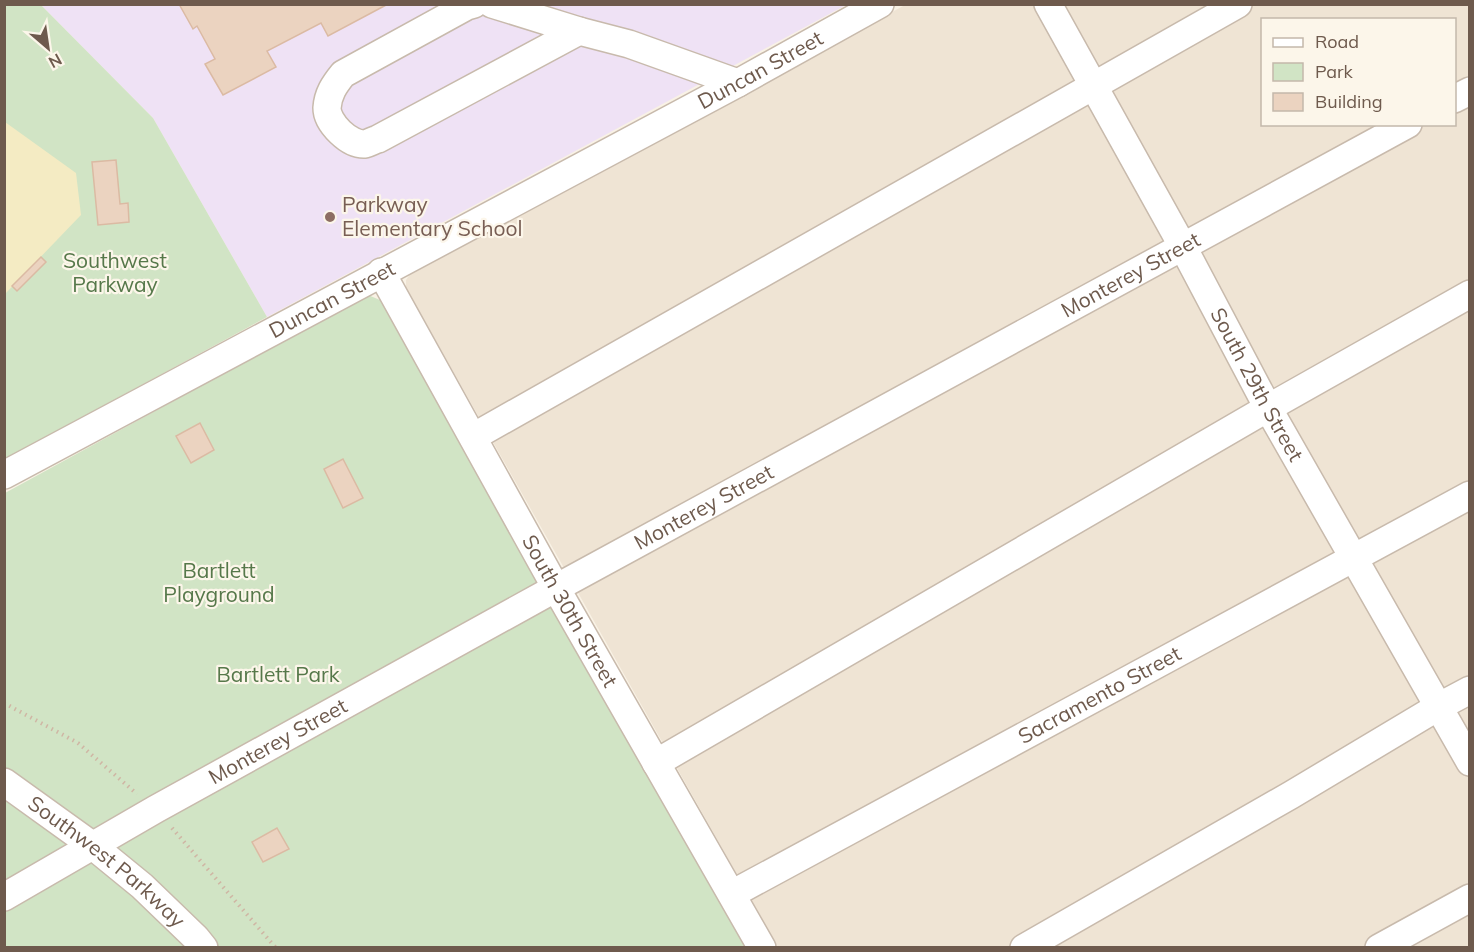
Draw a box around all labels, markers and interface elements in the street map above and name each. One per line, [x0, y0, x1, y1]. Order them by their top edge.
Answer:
north arrow [18, 18, 78, 78]
legend [1261, 18, 1456, 126]
street label: Duncan Street [693, 24, 827, 114]
text: Road [1315, 30, 1359, 53]
text: N [45, 49, 65, 73]
text: Park [1315, 60, 1354, 83]
text: Building [1315, 90, 1383, 113]
place label: Parkway Elementary School [342, 191, 523, 241]
marker: Parkway Elementary School [323, 210, 337, 224]
street label: Monterey Street [1056, 226, 1204, 323]
park label: Southwest Parkway [63, 247, 167, 297]
street label: Duncan Street [264, 255, 399, 343]
street label: South 29th Street [1205, 303, 1310, 466]
street label: Monterey Street [629, 458, 777, 555]
street label: South 30th Street [517, 530, 624, 691]
park label: Bartlett Playground [163, 557, 275, 607]
street label: Sacramento Street [1013, 640, 1185, 749]
park label: Bartlett Park [217, 661, 340, 687]
street label: Monterey Street [204, 692, 351, 789]
street label: Southwest Parkway [23, 790, 191, 933]

